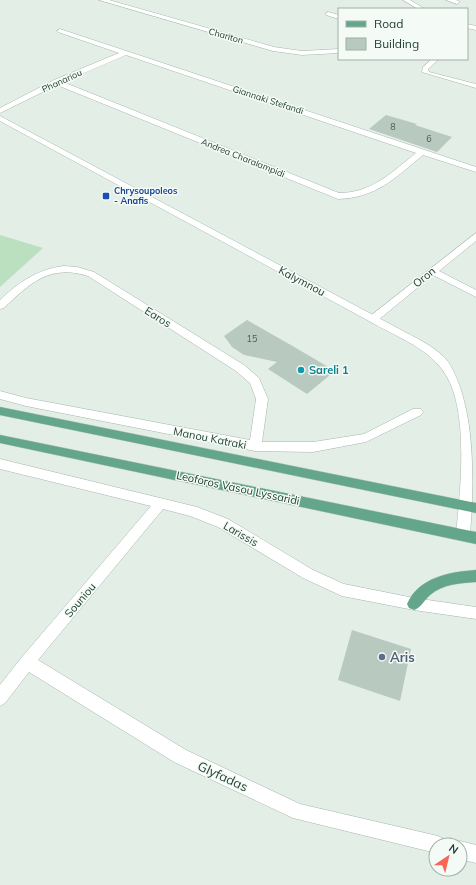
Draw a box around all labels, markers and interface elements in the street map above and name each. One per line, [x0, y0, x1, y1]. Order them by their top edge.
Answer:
legend [338, 8, 468, 60]
text: Road [374, 16, 403, 31]
street label: Chariton [207, 25, 245, 46]
text: Building [374, 36, 419, 51]
street label: Phanariou [40, 66, 84, 95]
street label: Giannaki Stefandi [231, 83, 305, 116]
house number: 8 [390, 121, 396, 132]
house number: 6 [426, 133, 432, 144]
street label: Andrea Charalampidi [200, 136, 287, 179]
place label: Chrysoupoleos - Anafis [114, 185, 178, 206]
marker: Chrysoupoleos - Anafis [101, 191, 111, 201]
street label: Kalymnou [276, 263, 328, 299]
street label: Oron [410, 264, 438, 290]
street label: Earos [142, 303, 174, 331]
house number: 15 [247, 333, 258, 344]
place label: Sareli 1 [309, 363, 349, 377]
marker: Sareli 1 [296, 365, 306, 375]
street label: Manou Katraki [172, 424, 248, 452]
street label: Leoforos Vasou Lyssaridi [175, 468, 301, 508]
street label: Larissis [221, 518, 261, 550]
street label: Souniou [61, 580, 99, 620]
place label: Aris [390, 649, 415, 665]
marker: Aris [377, 652, 387, 662]
street label: Glyfadas [195, 757, 251, 795]
north arrow [428, 837, 468, 877]
text: N [446, 841, 461, 857]

